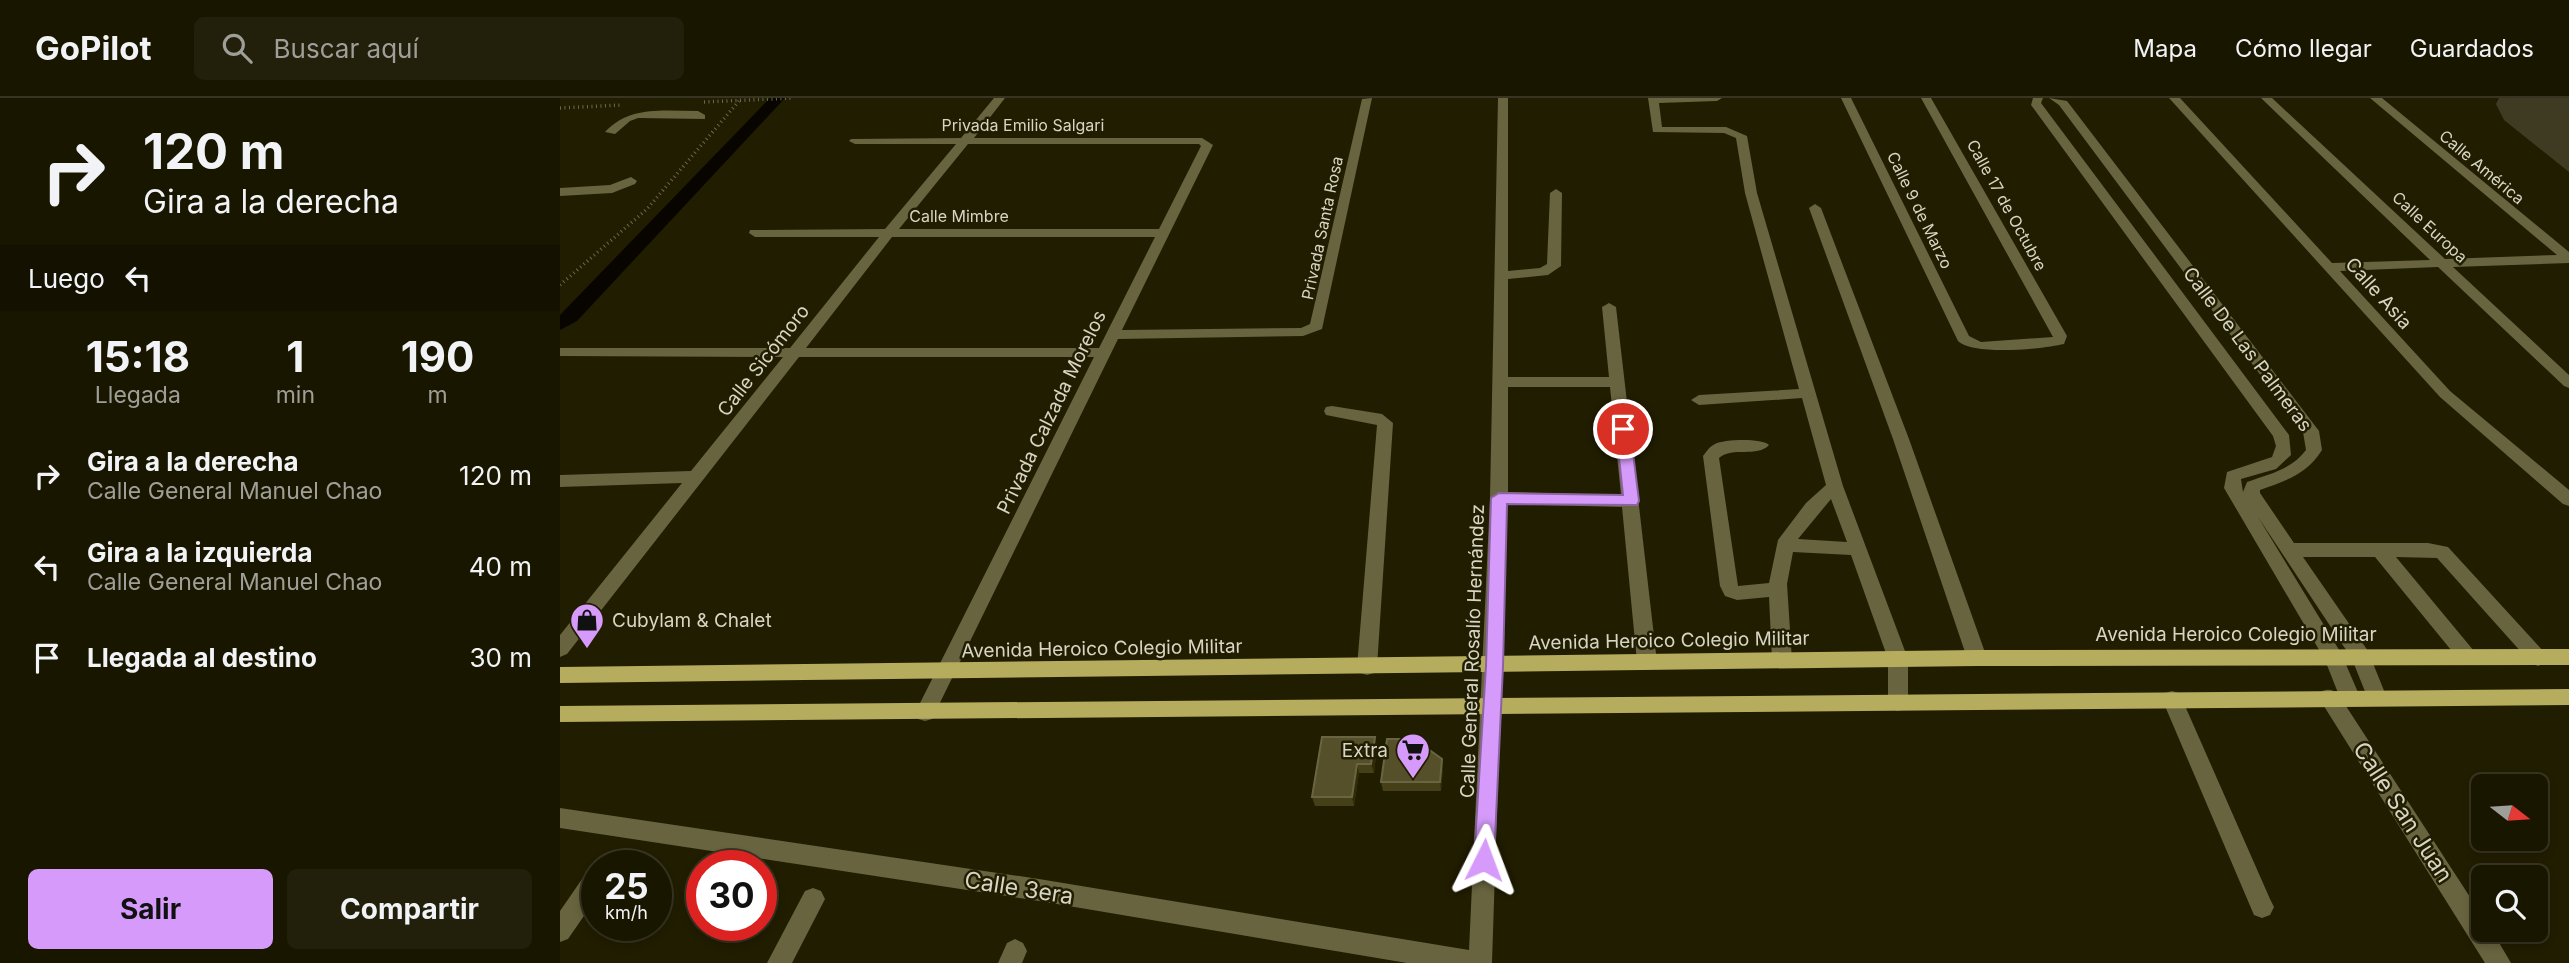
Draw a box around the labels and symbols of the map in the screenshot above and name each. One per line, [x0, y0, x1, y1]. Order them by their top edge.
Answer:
street label: Privada Emilio Salgari [942, 115, 1104, 135]
street label: Calle América [2435, 126, 2529, 208]
street label: Calle 17 de Octubre [1963, 136, 2051, 274]
street label: Calle 9 de Marzo [1883, 148, 1957, 272]
street label: Privada Santa Rosa [1297, 154, 1347, 302]
street label: Calle Europa [2388, 187, 2472, 267]
street label: Calle Mimbre [909, 206, 1009, 226]
street label: Calle Asia [2340, 253, 2417, 334]
street label: Calle De Las Palmeras [2178, 262, 2317, 436]
street label: Calle Sicómoro [713, 300, 814, 421]
street label: Privada Calzada Morelos [992, 307, 1111, 518]
pin [1593, 399, 1653, 459]
street label: Calle General Rosalío Hernández [1456, 504, 1489, 798]
shop icon: Cubylam & Chalet [568, 601, 606, 650]
place label: Cubylam & Chalet [612, 609, 772, 632]
street label: Avenida Heroico Colegio Militar [2095, 623, 2377, 646]
street label: Avenida Heroico Colegio Militar [1528, 627, 1810, 654]
street label: Avenida Heroico Colegio Militar [961, 635, 1243, 662]
supermarket icon: Extra [1394, 731, 1432, 780]
street label: Calle San Juan [2347, 737, 2459, 887]
place label: Extra [1342, 739, 1388, 762]
north arrow [2471, 774, 2548, 850]
position arrow [1447, 823, 1521, 897]
speed limit sign: 30 [686, 850, 777, 941]
street label: Calle 3era [963, 866, 1075, 910]

